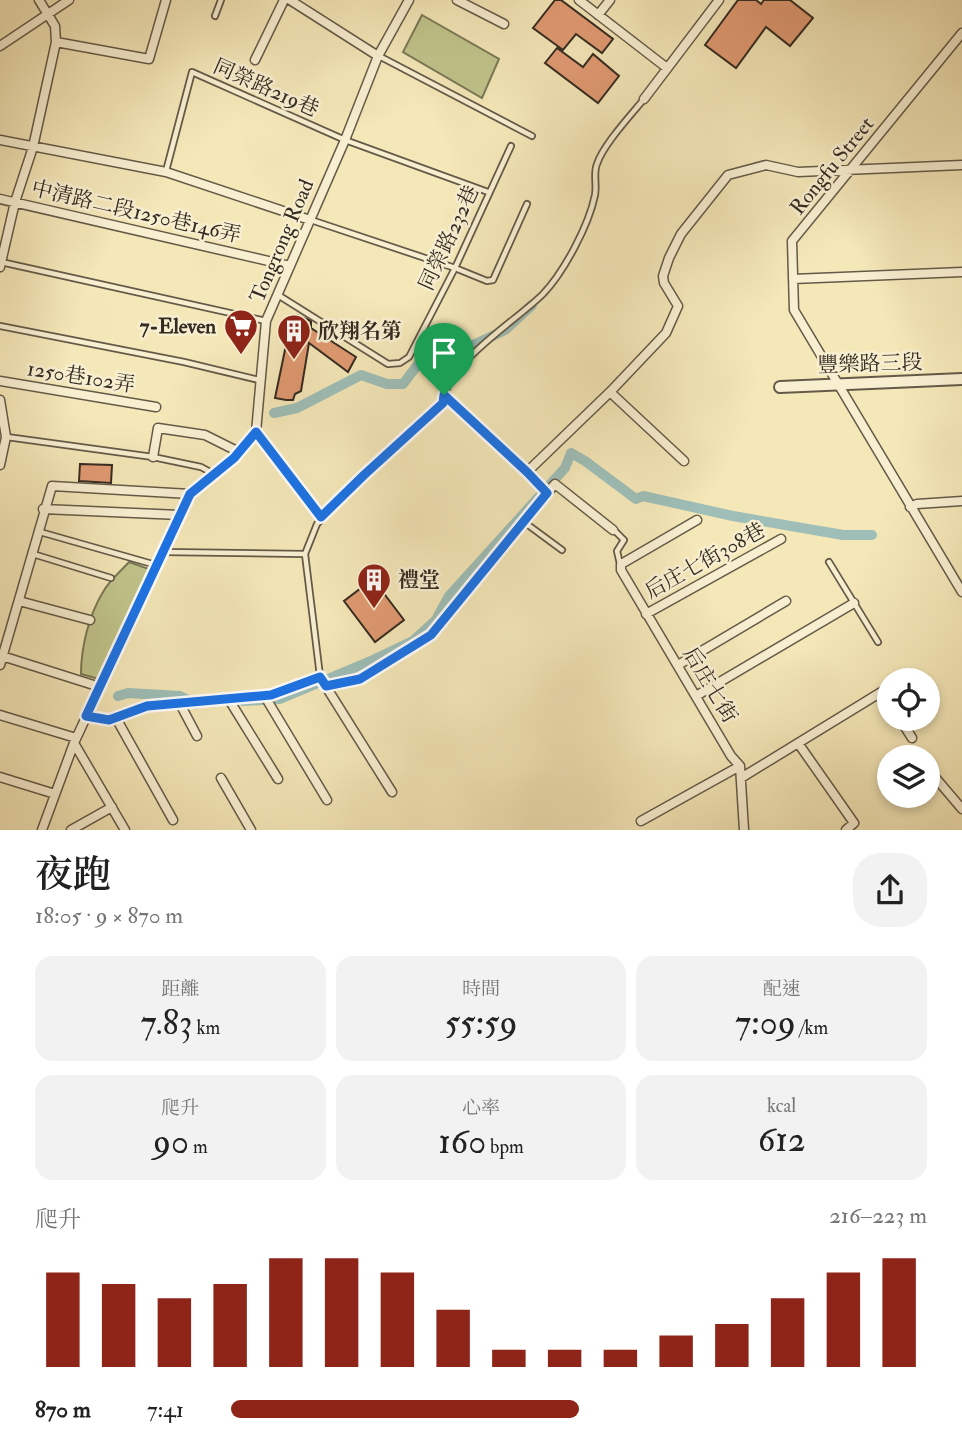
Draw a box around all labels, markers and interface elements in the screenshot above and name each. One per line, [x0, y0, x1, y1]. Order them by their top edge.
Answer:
street label: 同榮路219巷 [209, 53, 323, 123]
street label: Rongfu Street [784, 111, 880, 221]
street label: 中清路二段1250巷146弄 [29, 175, 243, 249]
street label: Tongrong Road [244, 175, 320, 307]
street label: 同榮路232巷 [413, 181, 485, 295]
supermarket icon: 7-Eleven [222, 307, 260, 356]
building icon: 欣翔名第 [275, 312, 313, 361]
place label: 7-Eleven [140, 313, 216, 340]
place label: 欣翔名第 [318, 318, 402, 345]
pin [414, 323, 474, 395]
icon: arrive [425, 334, 463, 372]
street label: 豐樂路三段 [817, 349, 923, 379]
street label: 1250巷102弄 [25, 355, 137, 399]
street label: 后庄七街308巷 [640, 517, 770, 605]
building icon: 禮堂 [355, 561, 393, 610]
place label: 禮堂 [398, 567, 440, 594]
street label: 后庄七街 [677, 642, 743, 728]
map controls [877, 668, 940, 808]
button: locate [877, 668, 940, 731]
button: layers [877, 745, 940, 808]
text: 夜跑 [35, 851, 111, 899]
button: share [853, 853, 927, 927]
text: 18:05 · 9 × 870 m [35, 901, 183, 930]
text: 距離 [161, 977, 199, 1001]
text: 時間 [462, 977, 500, 1001]
text: 配速 [763, 977, 801, 1001]
text: 7.83 [140, 1001, 192, 1045]
text: 55:59 [445, 1001, 517, 1045]
text: 7:09 [735, 1001, 796, 1045]
text: km [192, 1016, 220, 1040]
text: /km [796, 1016, 828, 1040]
text: kcal [767, 1094, 796, 1118]
text: 爬升 [161, 1096, 199, 1120]
text: 心率 [462, 1096, 500, 1120]
text: 612 [758, 1118, 806, 1162]
text: 90 [153, 1120, 189, 1164]
text: 160 [438, 1120, 486, 1164]
text: m [189, 1135, 208, 1159]
text: bpm [486, 1135, 524, 1159]
text: 216–223 m [829, 1201, 927, 1230]
text: 爬升 [35, 1205, 81, 1234]
text: 870 m [35, 1395, 91, 1424]
text: 7:41 [147, 1395, 184, 1424]

